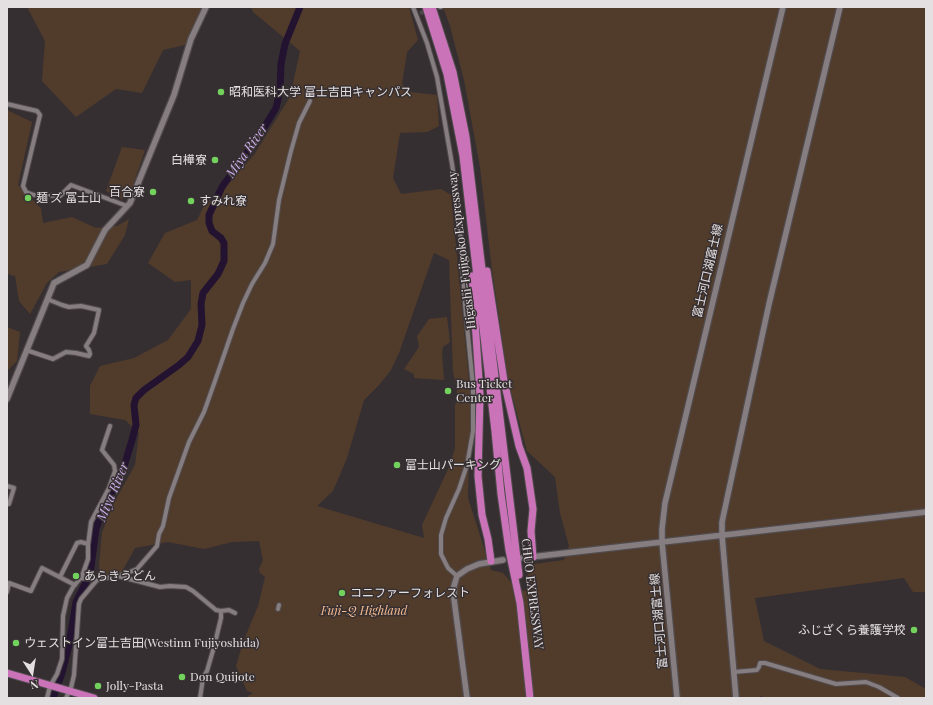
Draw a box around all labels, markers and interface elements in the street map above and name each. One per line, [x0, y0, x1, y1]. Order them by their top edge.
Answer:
place label: 昭和医科大学 富士吉田キャンパス [229, 85, 412, 99]
marker: 昭和医科大学 富士吉田キャンパス [216, 87, 226, 97]
water label: Miya River [223, 121, 271, 181]
place label: 白樺寮 [171, 153, 207, 167]
marker: 白樺寮 [210, 155, 220, 165]
street label: Higashi-Fujigoko Expressway [445, 170, 479, 330]
place label: 百合寮 [109, 185, 145, 199]
marker: 百合寮 [148, 187, 158, 197]
place label: 麺'ズ 冨士山 [36, 191, 101, 205]
marker: 麺'ズ 冨士山 [23, 193, 33, 203]
place label: すみれ寮 [199, 194, 247, 208]
marker: すみれ寮 [186, 196, 196, 206]
street label: 富士河口湖富士線 [690, 223, 726, 319]
place label: Bus Ticket Center [456, 377, 512, 405]
marker: Bus Ticket Center [443, 386, 453, 396]
place label: 富士山パーキング [405, 458, 501, 472]
water label: Miya River [94, 460, 132, 524]
marker: 富士山パーキング [392, 460, 402, 470]
street label: CHUO EXPRESSWAY [518, 538, 546, 650]
place label: あらきうどん [84, 569, 156, 583]
marker: あらきうどん [71, 571, 81, 581]
street label: 富士河口湖富士線 [648, 573, 670, 669]
place label: コニファーフォレスト [350, 586, 470, 600]
marker: コニファーフォレスト [337, 588, 347, 598]
park label: Fuji-Q Highland [321, 604, 407, 618]
place label: ふじざくら養護学校 [798, 623, 906, 637]
marker: ふじざくら養護学校 [909, 625, 919, 635]
place label: ウェストイン富士吉田(Westinn Fujiyoshida) [24, 636, 259, 650]
marker: ウェストイン富士吉田(Westinn Fujiyoshida) [11, 638, 21, 648]
north arrow [12, 653, 52, 693]
place label: Don Quijote [190, 670, 255, 684]
marker: Don Quijote [177, 672, 187, 682]
text: N [29, 677, 40, 693]
place label: Jolly-Pasta [106, 679, 163, 693]
marker: Jolly-Pasta [93, 681, 103, 691]

